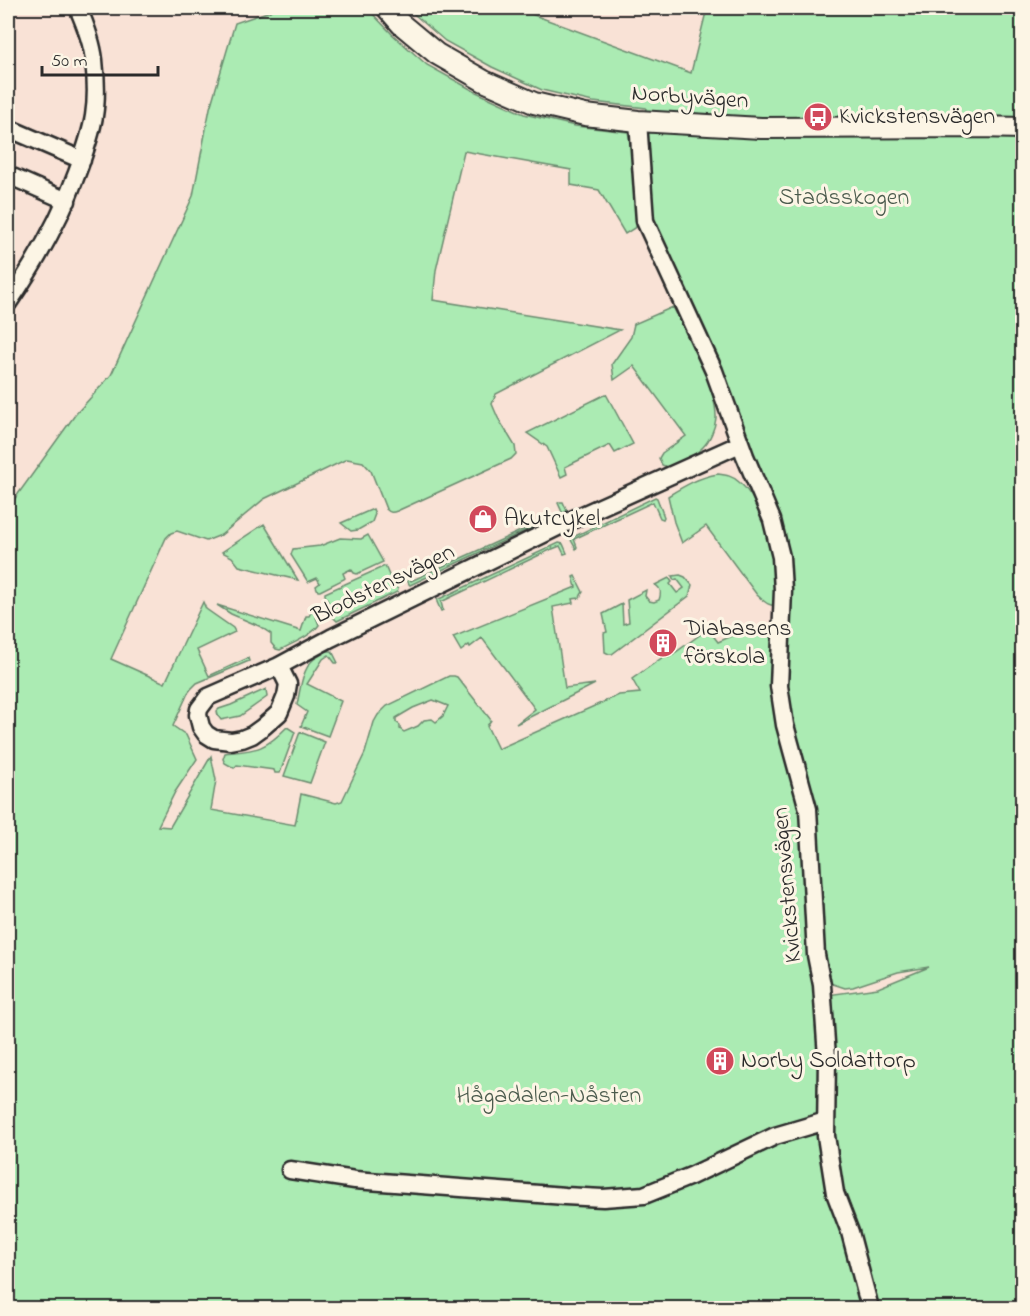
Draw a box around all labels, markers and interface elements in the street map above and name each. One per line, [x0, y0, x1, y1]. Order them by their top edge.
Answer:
scale bar [42, 39, 158, 77]
text: 50 m [51, 49, 88, 75]
street label: Norbyvägen [630, 76, 750, 121]
place label: Kvickstensvägen [839, 100, 995, 135]
bus stop icon: Kvickstensvägen [802, 101, 834, 133]
park label: Stadsskogen [779, 181, 909, 216]
place label: Akutcykel [504, 502, 600, 538]
shop icon: Akutcykel [467, 503, 499, 535]
street label: Blodstensvägen [306, 535, 461, 635]
place label: Diabasens förskola [683, 612, 792, 675]
building icon: Diabasens förskola [647, 627, 679, 659]
street label: Kvickstensvägen [764, 806, 812, 964]
place label: Norby Soldattorp [741, 1044, 916, 1080]
building icon: Norby Soldattorp [704, 1045, 736, 1077]
park label: Hågadalen-Nåsten [457, 1079, 641, 1114]

